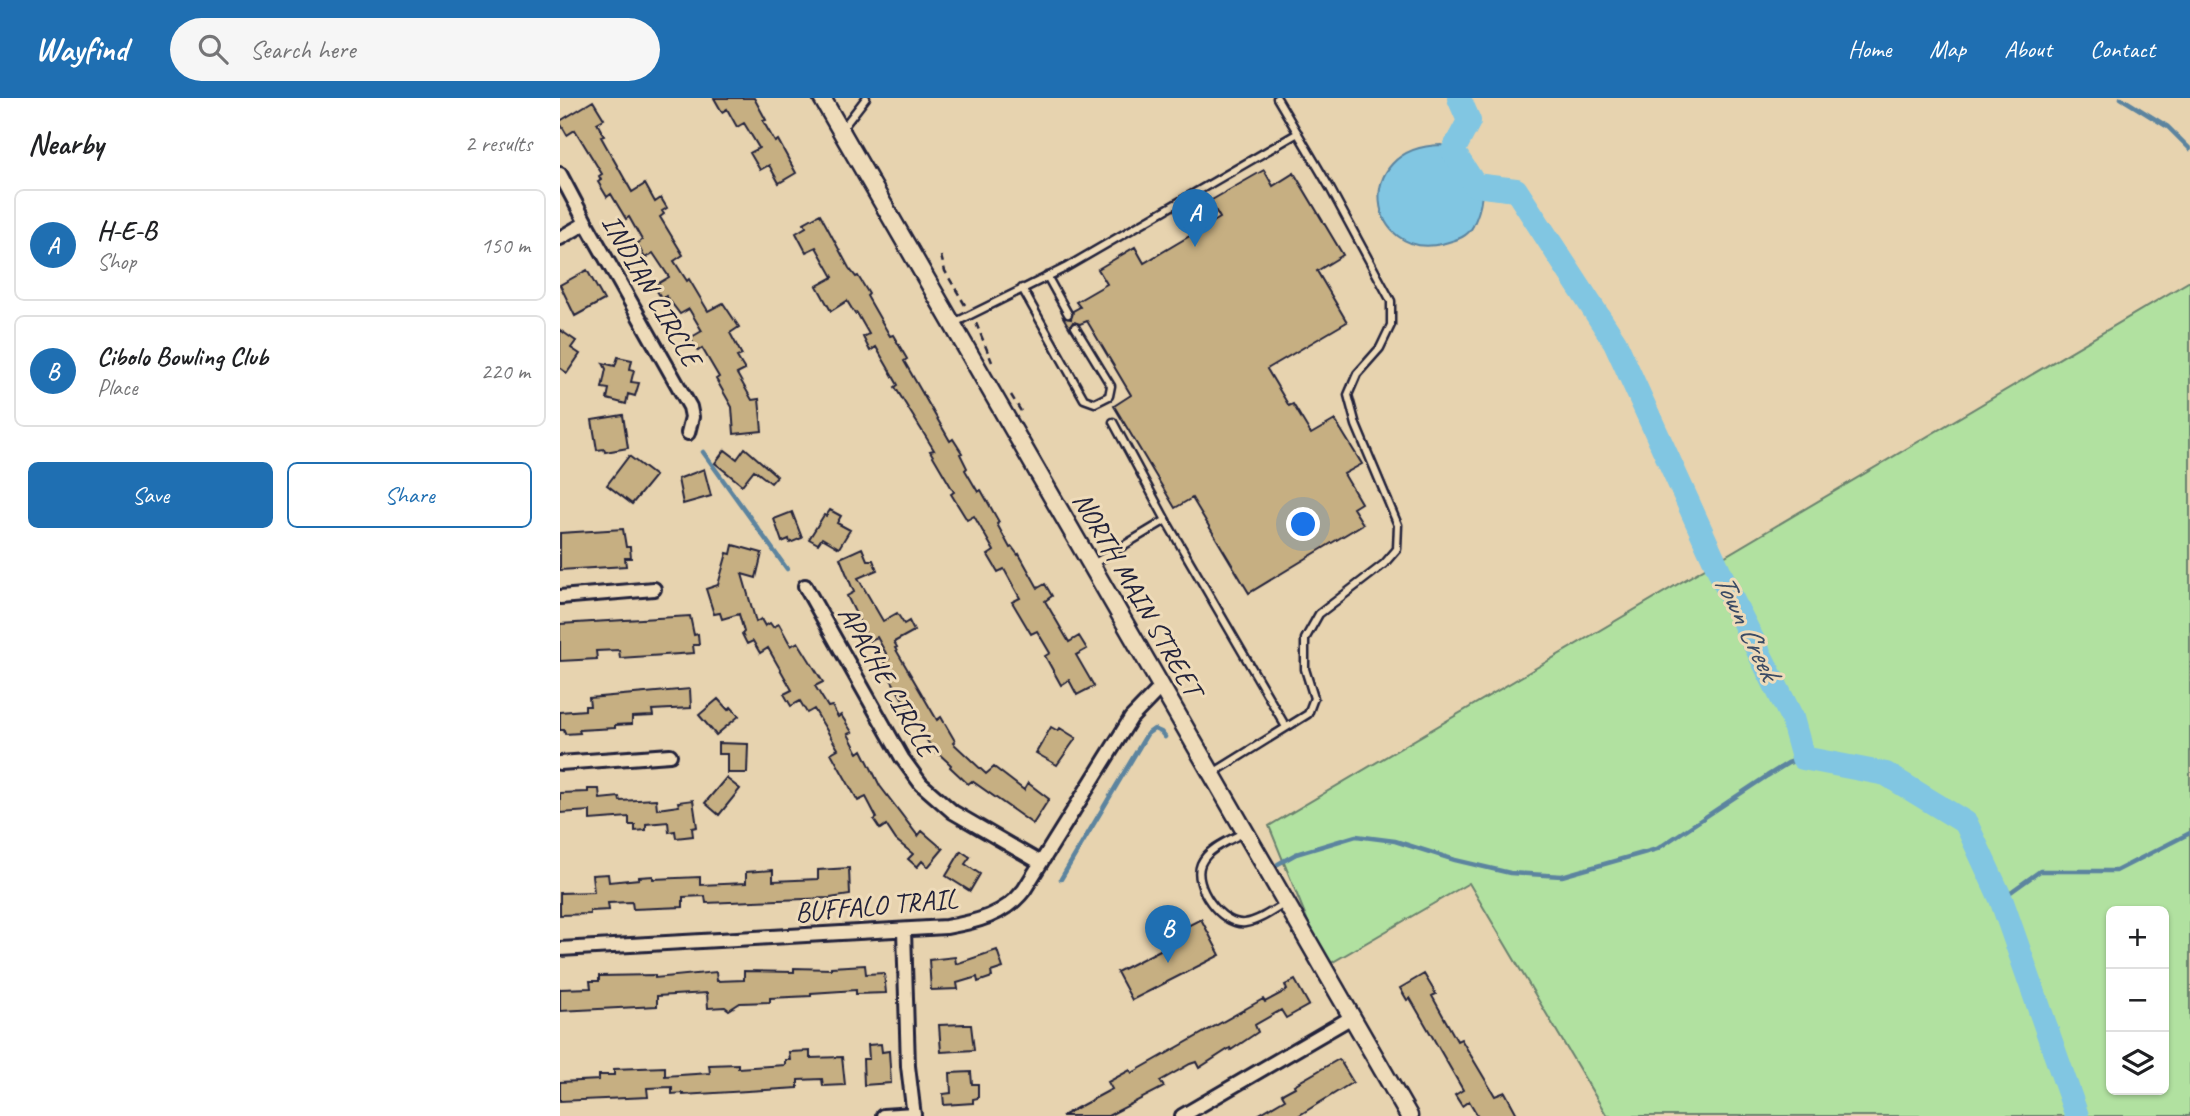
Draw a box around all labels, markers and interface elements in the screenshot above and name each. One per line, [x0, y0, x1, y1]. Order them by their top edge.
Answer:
search box [170, 18, 660, 81]
text: Wayfind [35, 28, 128, 70]
icon: search [194, 30, 232, 68]
text: Search here [250, 33, 356, 66]
text: Home [1848, 34, 1891, 64]
text: Map [1929, 34, 1966, 64]
text: About [2004, 34, 2052, 64]
text: Contact [2090, 34, 2155, 64]
text: Nearby [28, 125, 104, 163]
text: 2 results [465, 129, 532, 158]
pin: A [1172, 189, 1218, 247]
street label: INDIAN CIRCLE [594, 208, 711, 375]
text: H-E-B [97, 214, 156, 247]
text: A [47, 231, 59, 260]
text: 150 m [481, 231, 530, 260]
text: Shop [97, 247, 136, 276]
text: Cibolo Bowling Club [97, 340, 268, 373]
text: B [47, 357, 59, 386]
text: 220 m [481, 357, 530, 386]
text: Place [97, 373, 137, 402]
button: Save [28, 462, 273, 528]
button: Share [287, 462, 532, 528]
street label: NORTH MAIN STREET [1065, 486, 1214, 708]
your location [1286, 507, 1320, 541]
water label: Town Creek [1705, 567, 1791, 690]
street label: APACHE CIRCLE [831, 599, 947, 766]
street label: BUFFALO TRAIL [793, 880, 960, 930]
pin: B [1145, 905, 1191, 963]
map controls [2106, 906, 2169, 1095]
button: + [2106, 906, 2169, 969]
button: − [2106, 969, 2169, 1032]
button: layers [2106, 1032, 2169, 1095]

